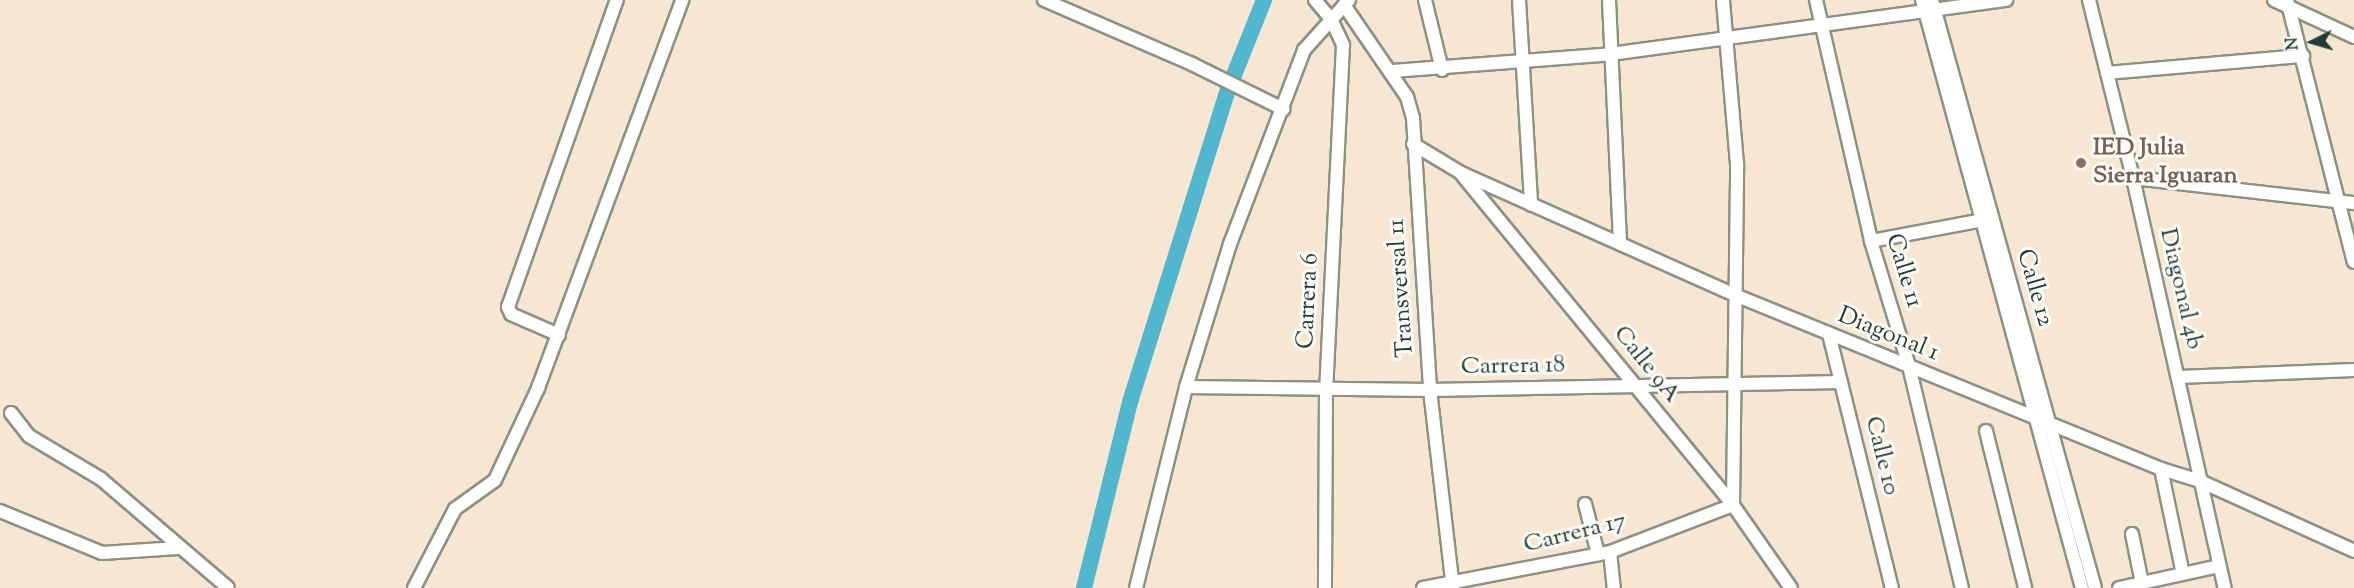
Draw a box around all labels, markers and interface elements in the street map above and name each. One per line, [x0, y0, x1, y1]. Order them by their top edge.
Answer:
north arrow [2282, 12, 2342, 72]
text: N [2282, 36, 2306, 51]
place label: IED Julia Sierra Iguaran [2093, 135, 2238, 191]
marker: IED Julia Sierra Iguaran [2074, 156, 2088, 170]
street label: Transversal 11 [1383, 218, 1421, 358]
street label: Diagonal 4b [2152, 226, 2208, 352]
street label: Calle 11 [1878, 231, 1928, 311]
street label: Calle 12 [2009, 246, 2059, 330]
street label: Carrera 6 [1292, 252, 1326, 350]
street label: Diagonal 1 [1833, 302, 1943, 368]
street label: Calle 9A [1606, 321, 1686, 409]
street label: Carrera 18 [1461, 352, 1565, 382]
street label: Calle 10 [1857, 414, 1905, 498]
street label: Carrera 17 [1521, 507, 1629, 561]

